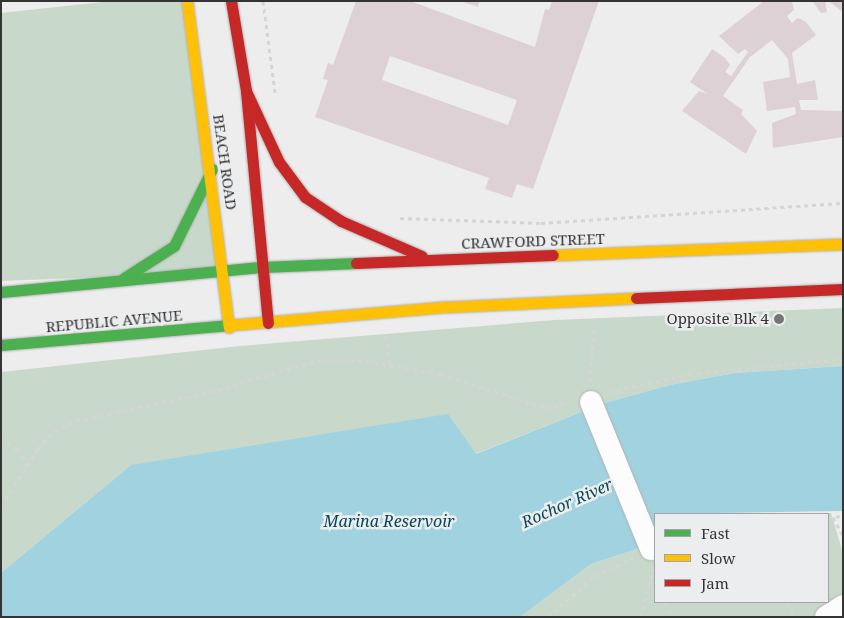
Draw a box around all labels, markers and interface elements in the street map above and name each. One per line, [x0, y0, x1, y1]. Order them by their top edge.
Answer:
street label: BEACH ROAD [209, 113, 241, 211]
street label: CRAWFORD STREET [461, 229, 605, 253]
street label: REPUBLIC AVENUE [45, 306, 183, 336]
place label: Opposite Blk 4 [667, 310, 769, 328]
marker: Opposite Blk 4 [773, 313, 785, 325]
water label: Rochor River [519, 474, 615, 532]
water label: Marina Reservoir [323, 511, 455, 531]
legend [654, 513, 829, 603]
text: Fast [701, 523, 730, 543]
text: Slow [701, 548, 735, 568]
text: Jam [701, 573, 729, 593]

